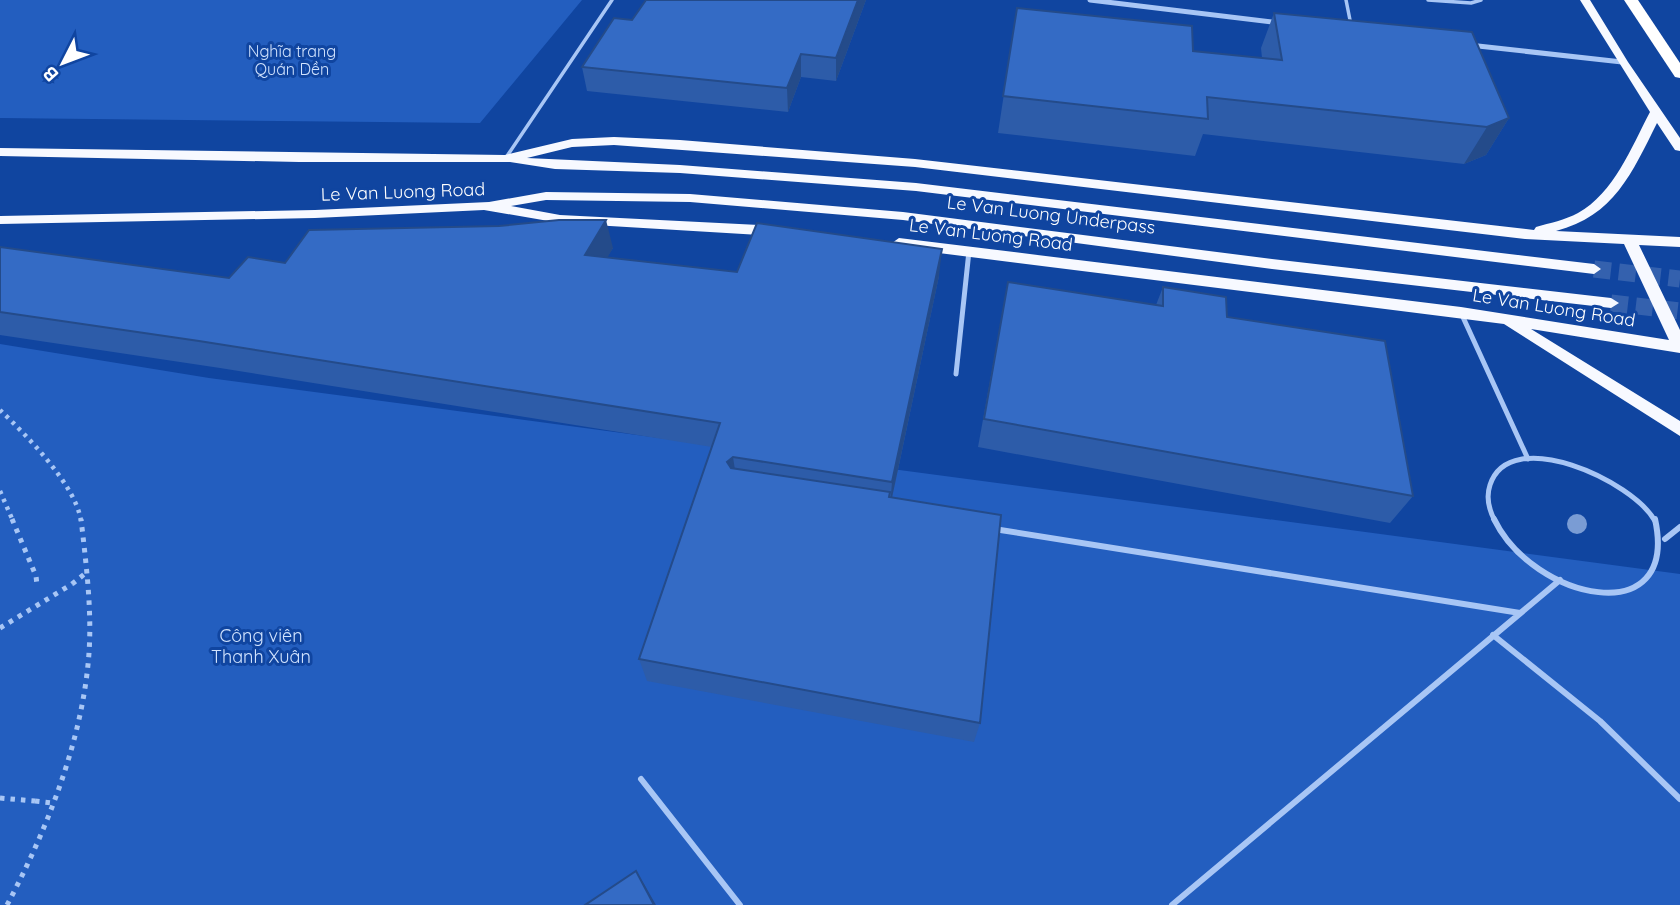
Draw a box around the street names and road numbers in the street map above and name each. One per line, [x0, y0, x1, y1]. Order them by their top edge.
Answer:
street label: Le Van Luong Road [320, 177, 486, 206]
street label: Le Van Luong Underpass [946, 190, 1157, 239]
street label: Le Van Luong Road [908, 213, 1074, 256]
street label: Le Van Luong Road [1471, 283, 1637, 332]

